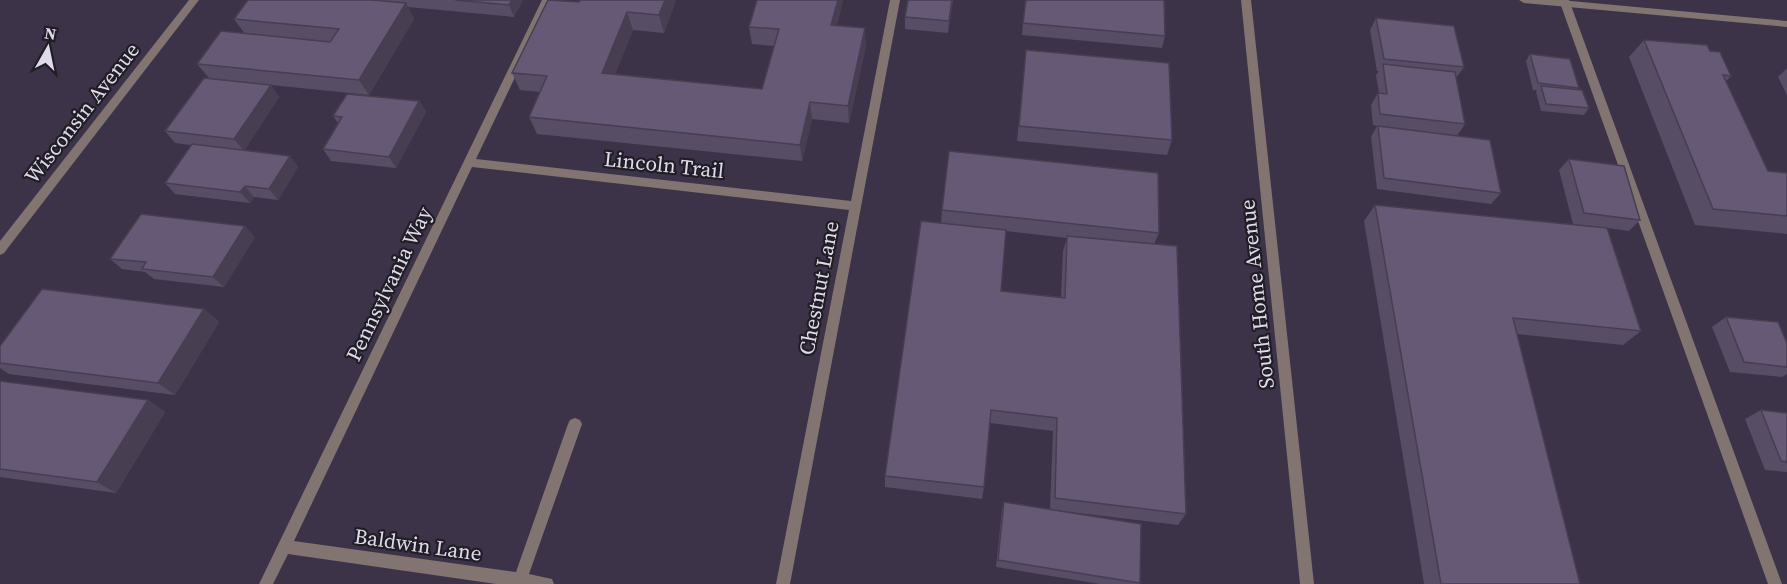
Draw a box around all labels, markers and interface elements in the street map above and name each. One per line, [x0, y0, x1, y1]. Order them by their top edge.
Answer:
north arrow [18, 18, 78, 78]
text: N [43, 21, 58, 45]
street label: Wisconsin Avenue [17, 36, 146, 189]
street label: Lincoln Trail [603, 144, 725, 185]
street label: South Home Avenue [1232, 198, 1281, 390]
street label: Pennsylvania Way [339, 202, 439, 366]
street label: Chestnut Lane [791, 219, 846, 357]
street label: Baldwin Lane [353, 521, 484, 568]

